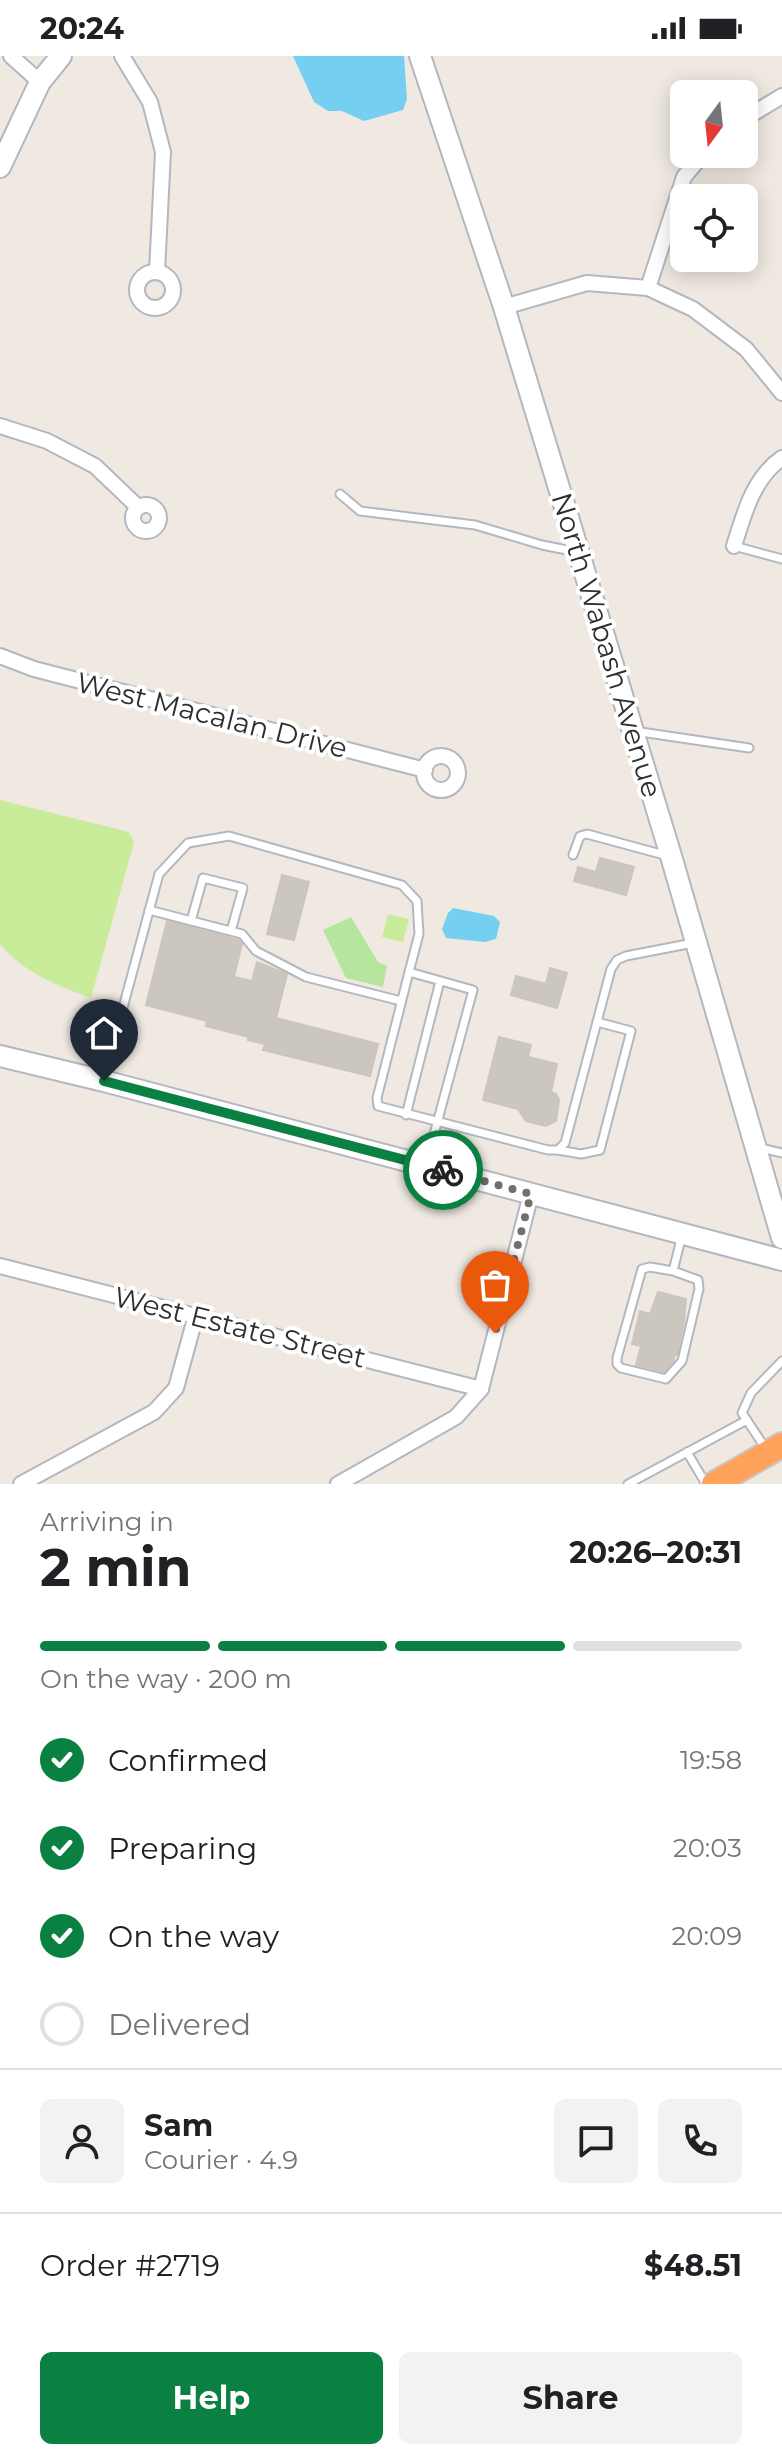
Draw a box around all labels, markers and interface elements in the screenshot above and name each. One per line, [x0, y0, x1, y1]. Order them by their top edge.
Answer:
text: 20:24 [40, 10, 124, 47]
north arrow [670, 80, 758, 168]
map controls [670, 80, 758, 272]
button: locate [670, 184, 758, 272]
street label: North Wabash Avenue [544, 489, 670, 801]
street label: West Macalan Drive [73, 665, 351, 765]
pin [70, 999, 138, 1081]
icon: home [82, 1011, 126, 1055]
courier [403, 1130, 483, 1210]
icon: bike [421, 1148, 465, 1192]
pin [461, 1251, 529, 1333]
icon: bag [473, 1263, 517, 1307]
street label: West Estate Street [111, 1279, 369, 1375]
text: Arriving in [40, 1506, 174, 1538]
text: 20:26–20:31 [569, 1534, 742, 1571]
text: 2 min [40, 1536, 192, 1599]
text: On the way · 200 m [40, 1663, 292, 1695]
icon: check [40, 1738, 84, 1782]
text: Confirmed [108, 1742, 268, 1779]
text: 19:58 [680, 1744, 742, 1776]
icon: check [40, 1826, 84, 1870]
text: Preparing [108, 1830, 257, 1867]
text: 20:03 [673, 1832, 742, 1864]
icon: check [40, 1914, 84, 1958]
text: On the way [108, 1918, 279, 1955]
text: 20:09 [672, 1920, 742, 1952]
text: Delivered [108, 2006, 251, 2043]
button: person [40, 2099, 124, 2183]
button: chat [554, 2099, 638, 2183]
button: phone [658, 2099, 742, 2183]
text: Sam [144, 2107, 213, 2144]
text: Courier · 4.9 [144, 2144, 298, 2176]
text: Order #2719 [40, 2247, 220, 2284]
text: $48.51 [644, 2247, 742, 2284]
button: Help [40, 2352, 383, 2444]
button: Share [399, 2352, 742, 2444]

